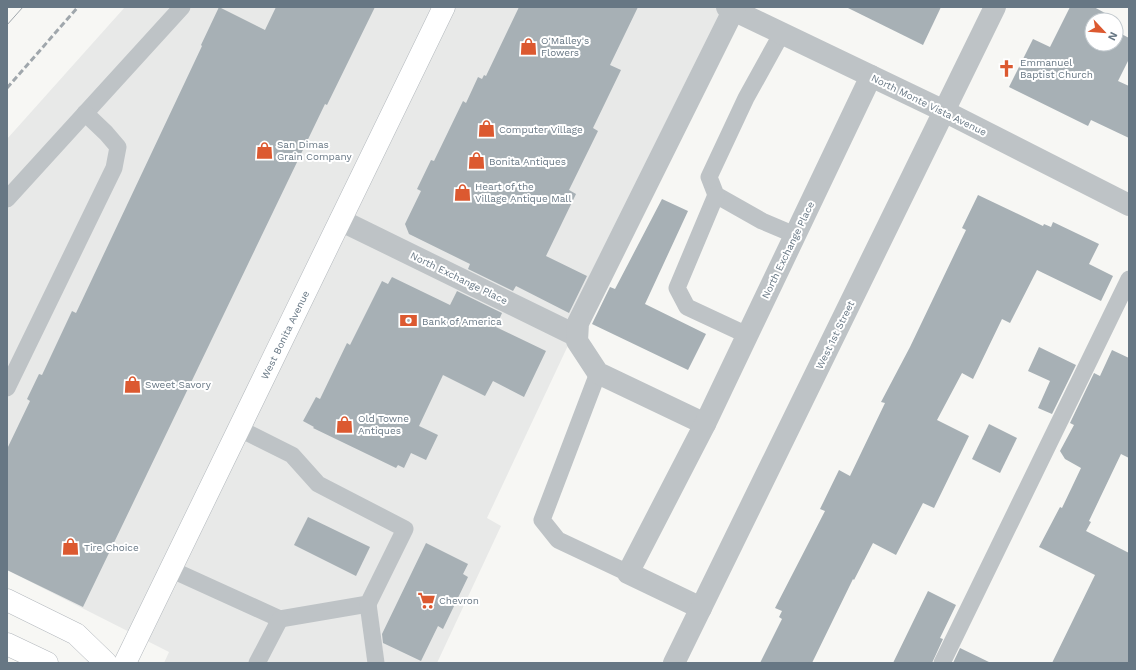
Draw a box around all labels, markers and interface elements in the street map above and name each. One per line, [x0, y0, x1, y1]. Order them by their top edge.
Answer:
north arrow [1084, 12, 1124, 52]
text: N [1105, 30, 1120, 43]
place label: O'Malley's Flowers [541, 35, 589, 58]
shop icon: O'Malley's Flowers [518, 36, 538, 56]
place label: Emmanuel Baptist Church [1020, 57, 1093, 80]
church icon: Emmanuel Baptist Church [997, 58, 1017, 78]
street label: North Monte Vista Avenue [870, 72, 989, 138]
shop icon: Computer Village [476, 119, 496, 139]
place label: Computer Village [499, 124, 583, 135]
place label: San Dimas Grain Company [277, 139, 352, 162]
shop icon: San Dimas Grain Company [254, 140, 274, 160]
shop icon: Bonita Antiques [466, 151, 486, 171]
place label: Bonita Antiques [489, 156, 566, 167]
place label: Heart of the Village Antique Mall [475, 181, 571, 204]
shop icon: Heart of the Village Antique Mall [452, 182, 472, 202]
street label: North Exchange Place [760, 199, 816, 300]
street label: North Exchange Place [409, 250, 510, 306]
street label: West Bonita Avenue [258, 288, 311, 381]
street label: West 1st Street [814, 298, 857, 371]
bank icon: Bank of America [399, 311, 419, 331]
place label: Bank of America [422, 316, 502, 327]
shop icon: Sweet Savory [122, 374, 142, 394]
place label: Sweet Savory [145, 379, 212, 390]
place label: Old Towne Antiques [358, 413, 409, 436]
shop icon: Old Towne Antiques [335, 414, 355, 434]
shop icon: Tire Choice [61, 537, 81, 557]
place label: Tire Choice [84, 542, 139, 553]
supermarket icon: Chevron [416, 590, 436, 610]
place label: Chevron [439, 595, 479, 606]

